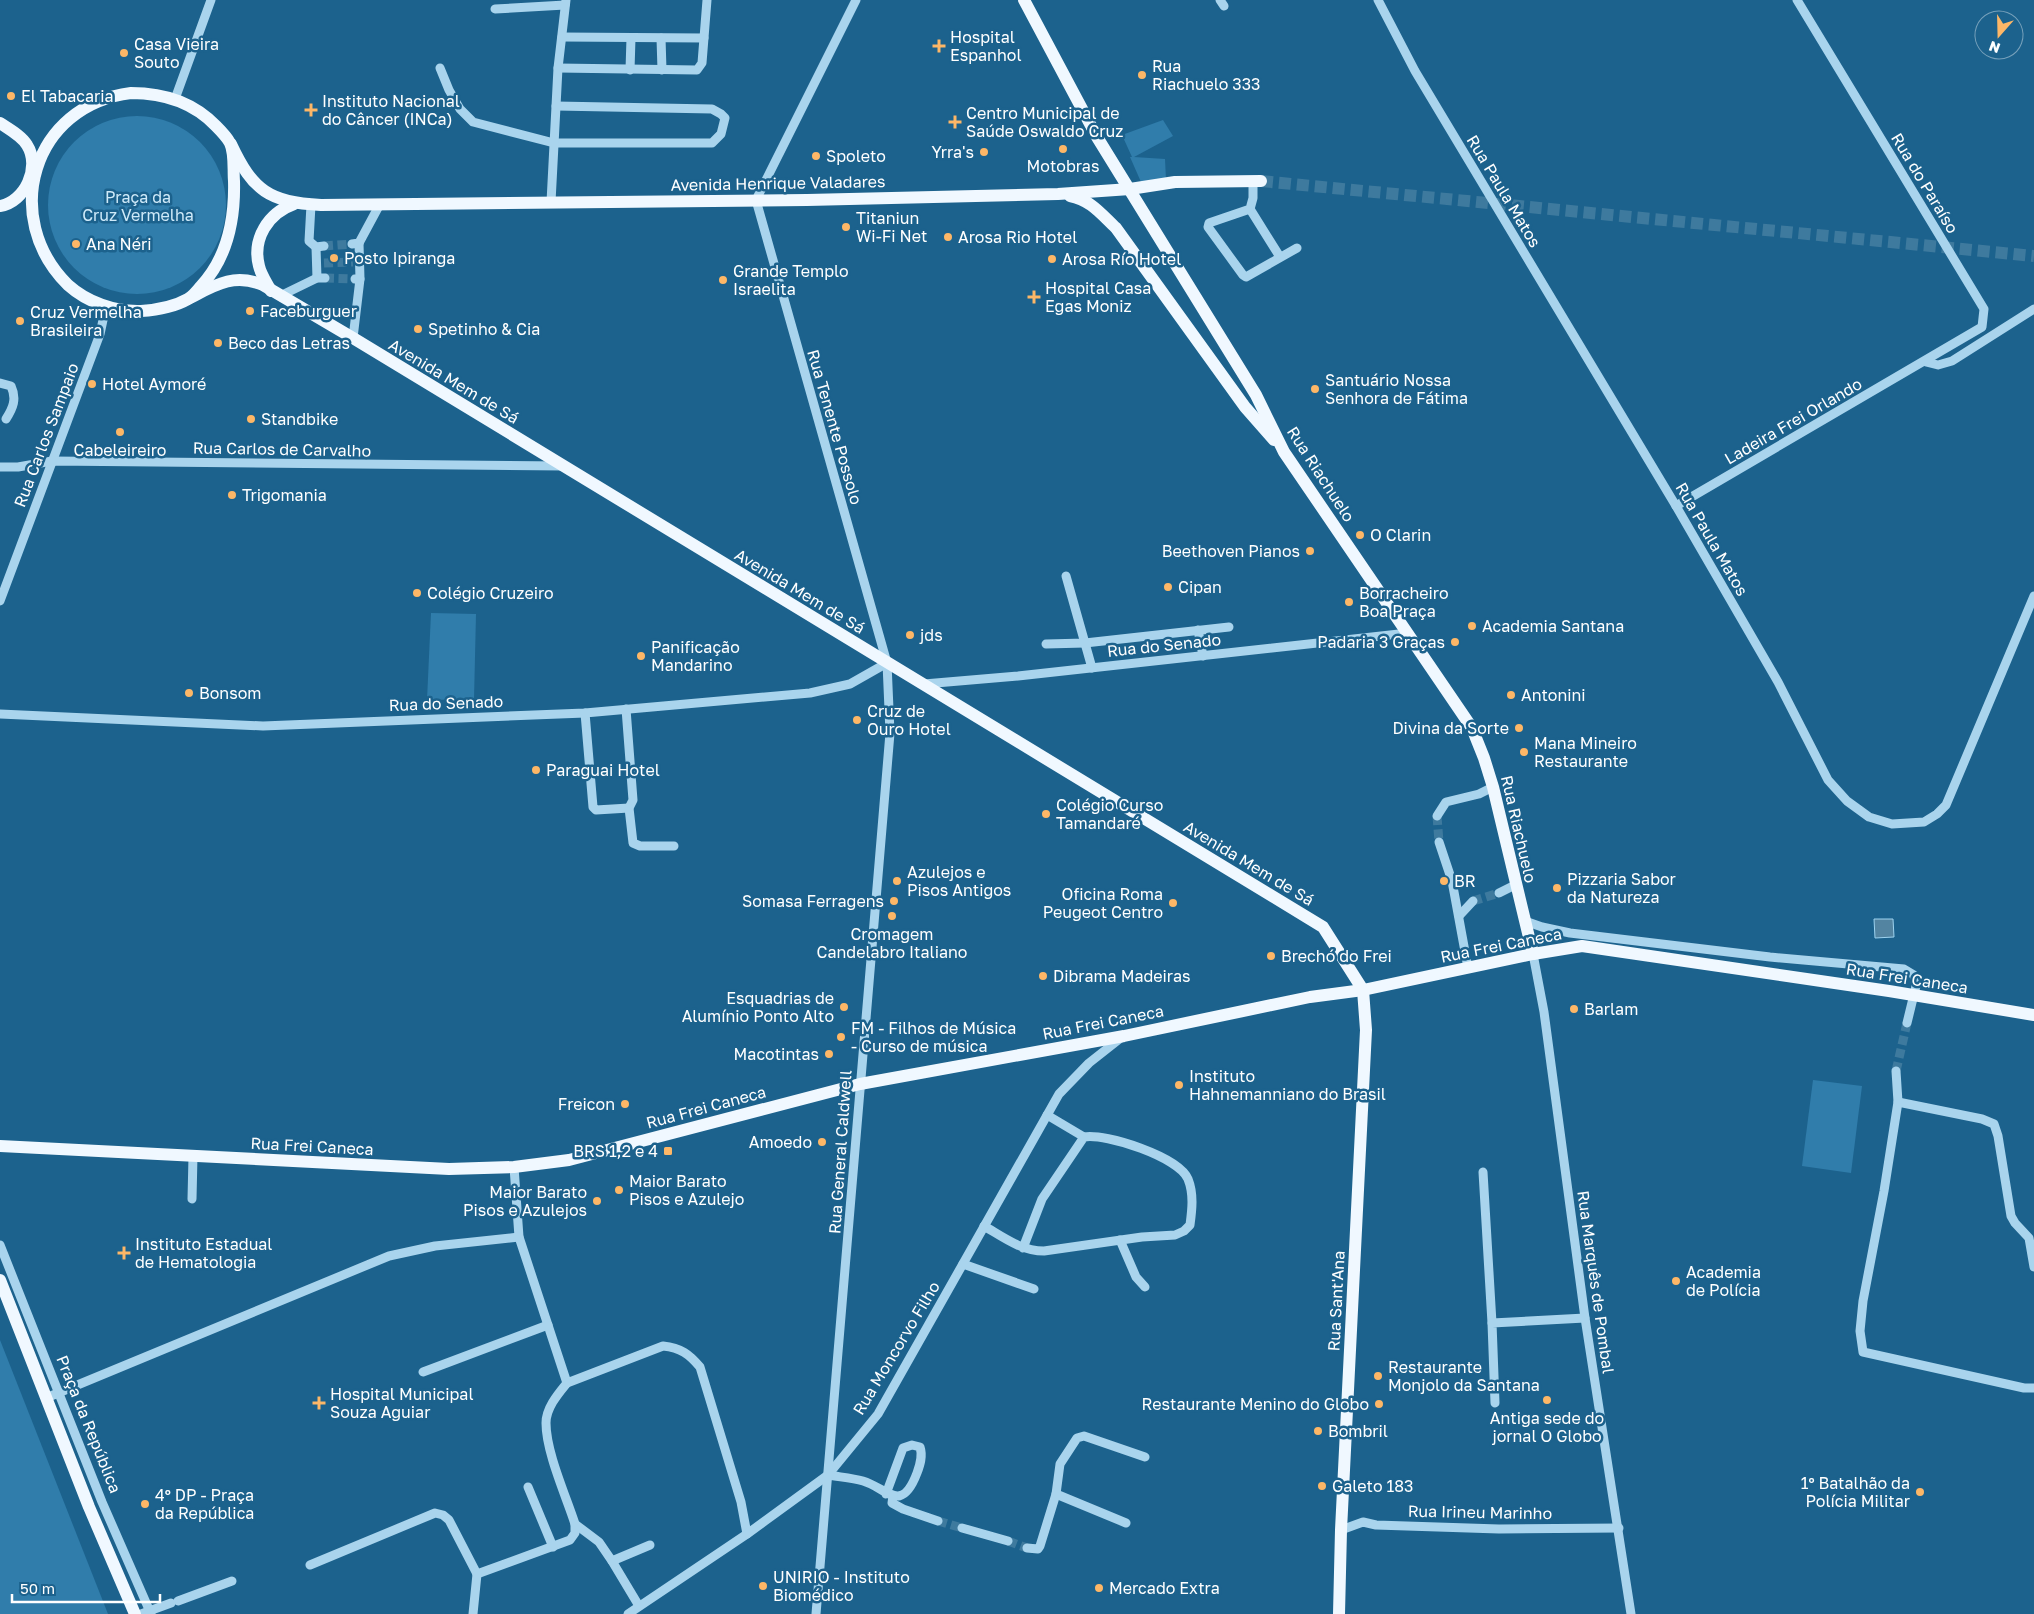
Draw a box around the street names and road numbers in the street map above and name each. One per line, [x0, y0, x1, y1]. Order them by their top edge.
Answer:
street label: Rua do Paraíso [1887, 129, 1963, 237]
street label: Rua Paula Matos [1463, 131, 1545, 251]
street label: Avenida Henrique Valadares [670, 171, 886, 195]
street label: Avenida Mem de Sá [385, 334, 523, 428]
street label: Rua Tenente Possolo [803, 347, 867, 507]
street label: Rua Carlos Sampaio [9, 360, 83, 510]
street label: Ladeira Frei Orlando [1721, 373, 1865, 469]
street label: Rua Riachuelo [1283, 423, 1359, 525]
street label: Rua Carlos de Carvalho [193, 437, 371, 461]
street label: Rua Paula Matos [1671, 479, 1753, 599]
street label: Avenida Mem de Sá [731, 544, 869, 638]
street label: Rua do Senado [1106, 629, 1222, 661]
street label: Rua do Senado [388, 691, 504, 715]
street label: Rua Riachuelo [1497, 773, 1541, 885]
street label: Avenida Mem de Sá [1180, 816, 1318, 910]
street label: Rua Frei Caneca [1439, 923, 1563, 967]
street label: Rua Frei Caneca [1845, 958, 1969, 998]
street label: Rua Frei Caneca [1041, 1000, 1165, 1044]
street label: Rua General Caldwell [824, 1069, 856, 1235]
street label: Rua Frei Caneca [644, 1081, 768, 1133]
street label: Rua Frei Caneca [250, 1133, 374, 1159]
street label: Rua Marquês de Pombal [1573, 1189, 1619, 1375]
street label: Rua Sant'Ana [1323, 1250, 1349, 1352]
street label: Rua Moncorvo Filho [848, 1278, 944, 1418]
street label: Praça da República [52, 1352, 126, 1496]
street label: Rua Irineu Marinho [1408, 1501, 1552, 1523]

